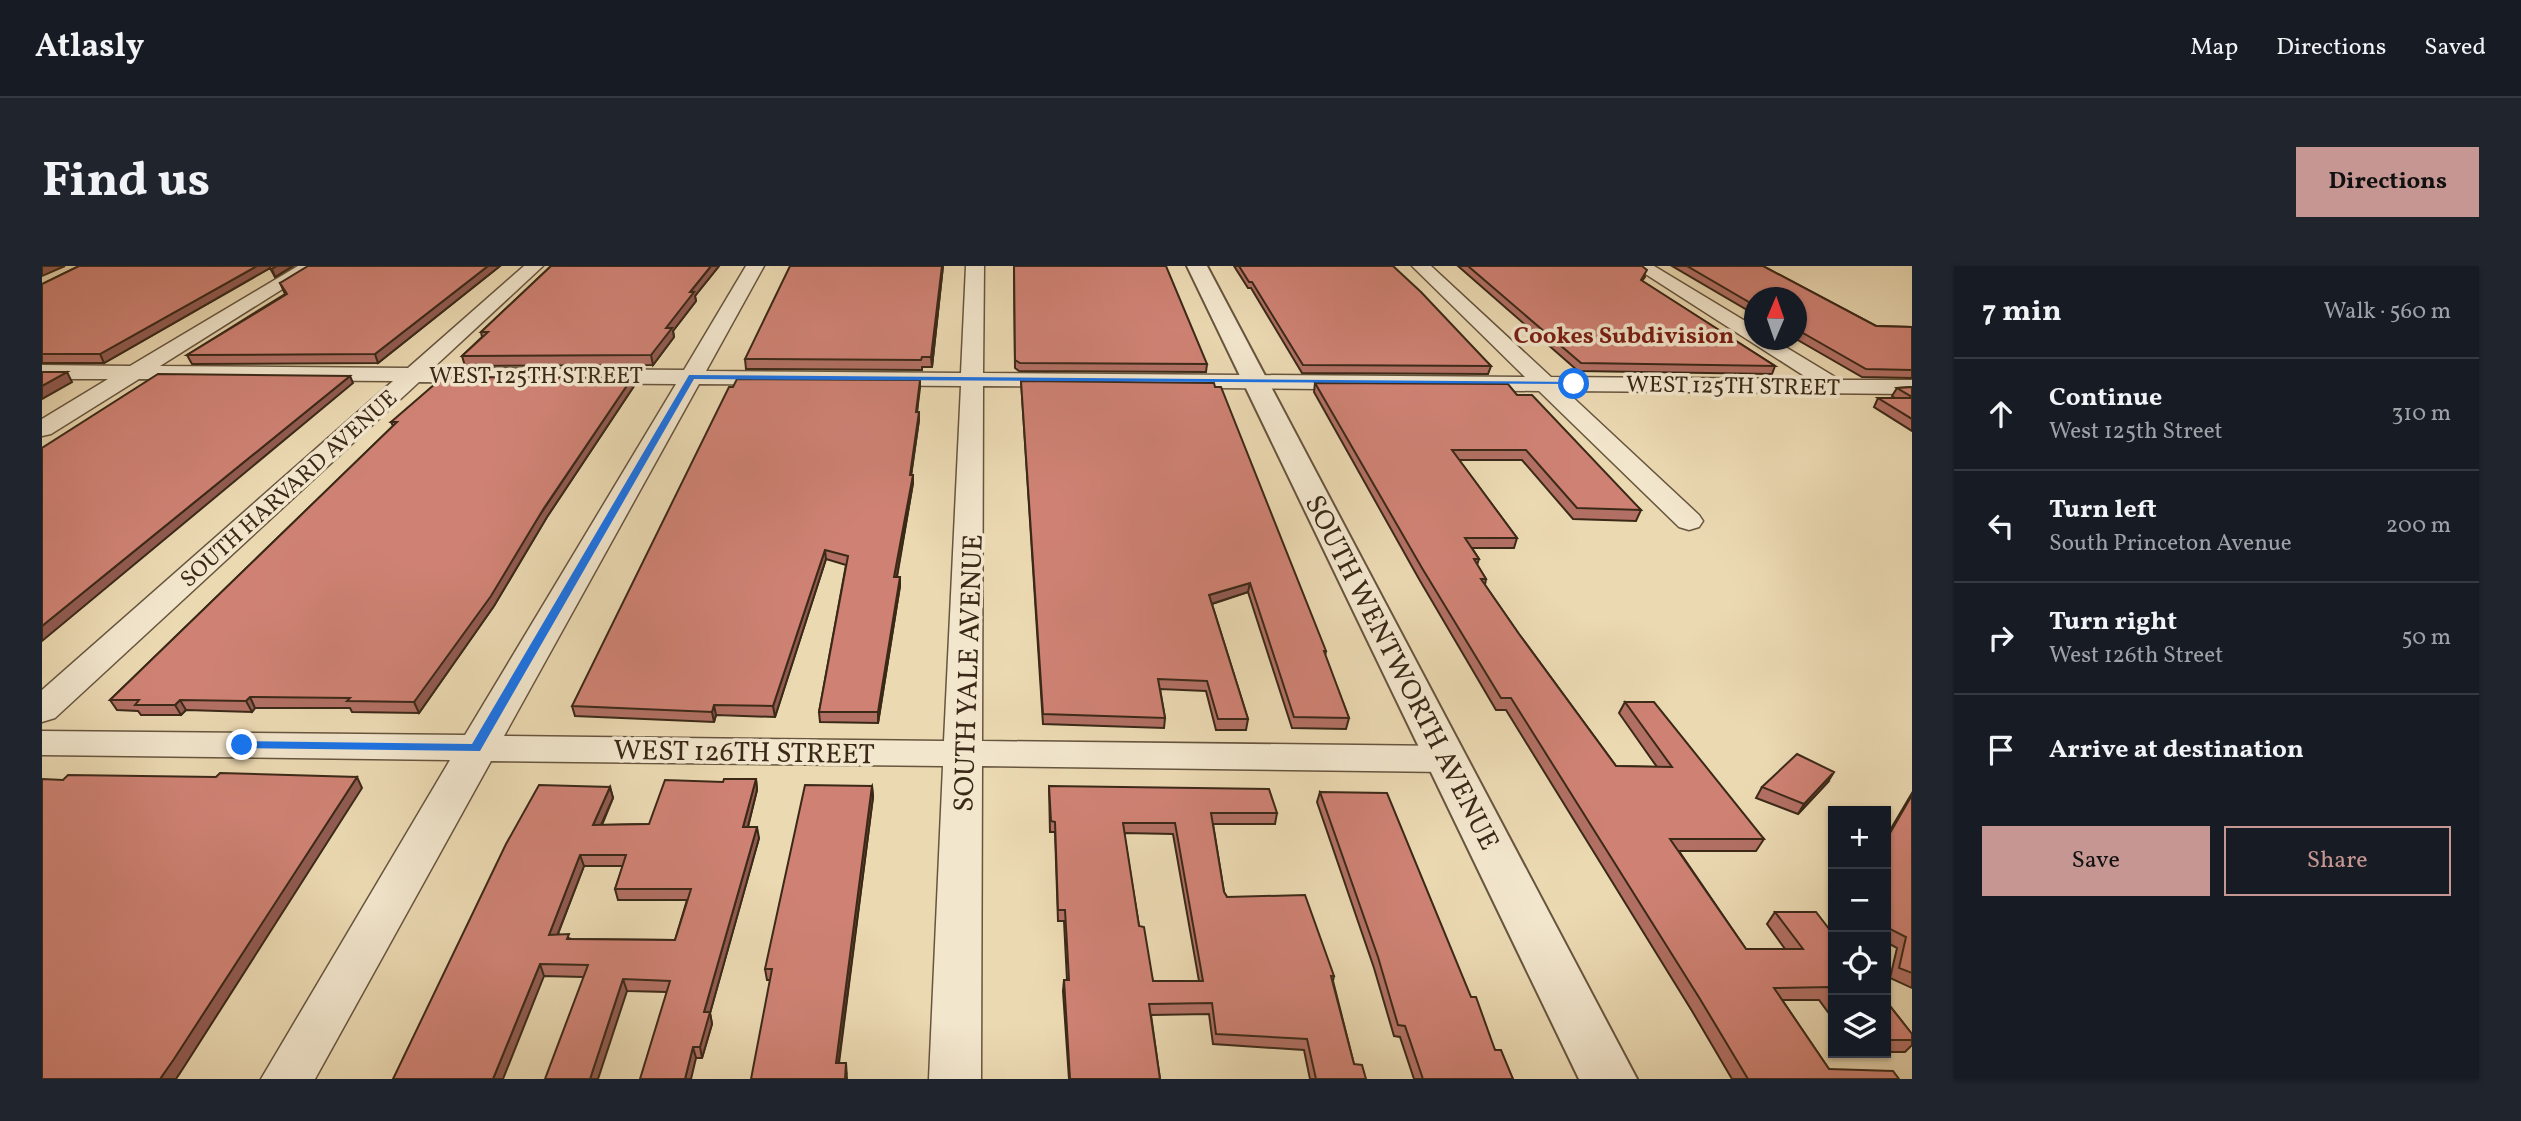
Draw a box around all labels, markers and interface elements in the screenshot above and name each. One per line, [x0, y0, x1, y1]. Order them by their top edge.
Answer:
text: Atlasly [35, 25, 144, 71]
text: Map [2190, 31, 2238, 65]
text: Directions [2276, 31, 2386, 65]
text: Saved [2424, 31, 2486, 65]
button: Directions [2296, 147, 2479, 217]
text: Find us [42, 148, 210, 217]
north arrow [1744, 287, 1807, 350]
text: 7 min [1982, 291, 2062, 333]
text: Walk · 560 m [2323, 296, 2451, 328]
district label: Cookes Subdivision [1514, 320, 1735, 354]
street label: WEST 125TH STREET [429, 361, 643, 393]
route start [1558, 368, 1589, 399]
street label: WEST 125TH STREET [1626, 369, 1840, 405]
text: Continue [2049, 380, 2162, 416]
street label: SOUTH HARVARD AVENUE [174, 383, 405, 596]
icon: ahead [1982, 395, 2020, 433]
text: 310 m [2391, 398, 2451, 430]
text: West 125th Street [2049, 416, 2223, 448]
street label: SOUTH WENTWORTH AVENUE [1294, 489, 1508, 858]
text: Turn left [2049, 492, 2157, 528]
icon: left [1982, 507, 2020, 545]
text: 200 m [2386, 510, 2451, 542]
text: South Princeton Avenue [2049, 528, 2292, 560]
street label: SOUTH YALE AVENUE [945, 534, 994, 813]
text: Turn right [2049, 604, 2177, 640]
icon: right [1982, 619, 2020, 657]
text: 50 m [2402, 622, 2451, 654]
text: West 126th Street [2049, 640, 2223, 672]
route end [226, 729, 257, 760]
icon: arrive [1982, 731, 2020, 769]
street label: WEST 126TH STREET [613, 732, 875, 775]
text: Arrive at destination [2049, 732, 2304, 768]
map controls [1828, 806, 1891, 1058]
button: + [1828, 806, 1891, 869]
button: Save [1982, 826, 2210, 896]
button: Share [2224, 826, 2451, 896]
button: − [1828, 869, 1891, 932]
button: locate [1828, 932, 1891, 995]
button: layers [1828, 995, 1891, 1058]

